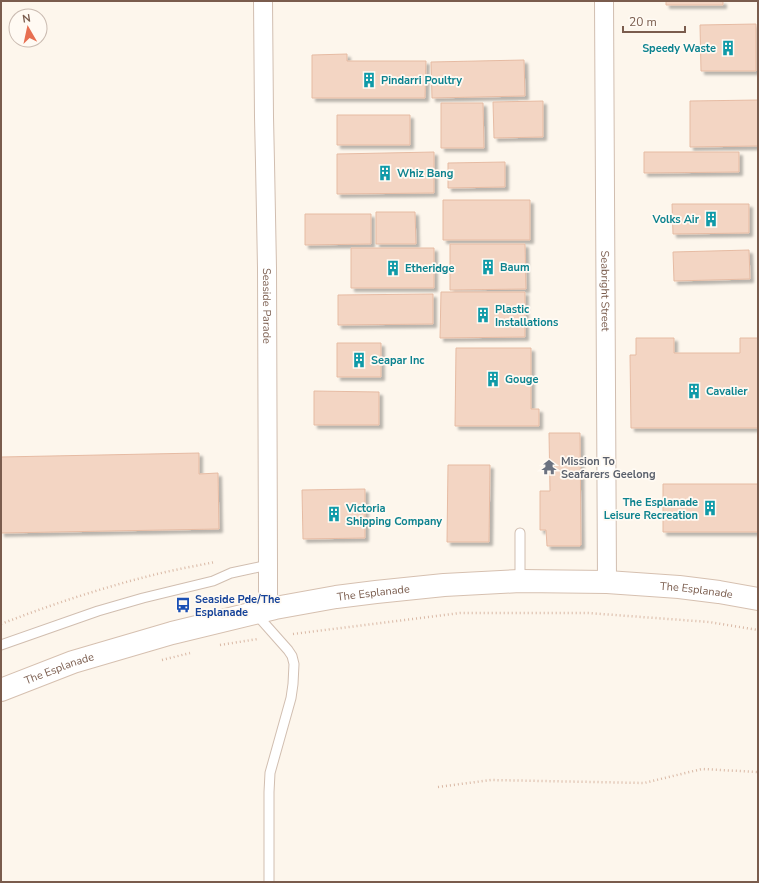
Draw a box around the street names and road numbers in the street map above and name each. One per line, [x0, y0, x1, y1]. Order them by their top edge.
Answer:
street label: Seabright Street [597, 251, 613, 332]
street label: Seaside Parade [259, 268, 274, 344]
street label: The Esplanade [660, 579, 734, 602]
street label: The Esplanade [336, 582, 411, 605]
street label: The Esplanade [22, 649, 96, 688]

